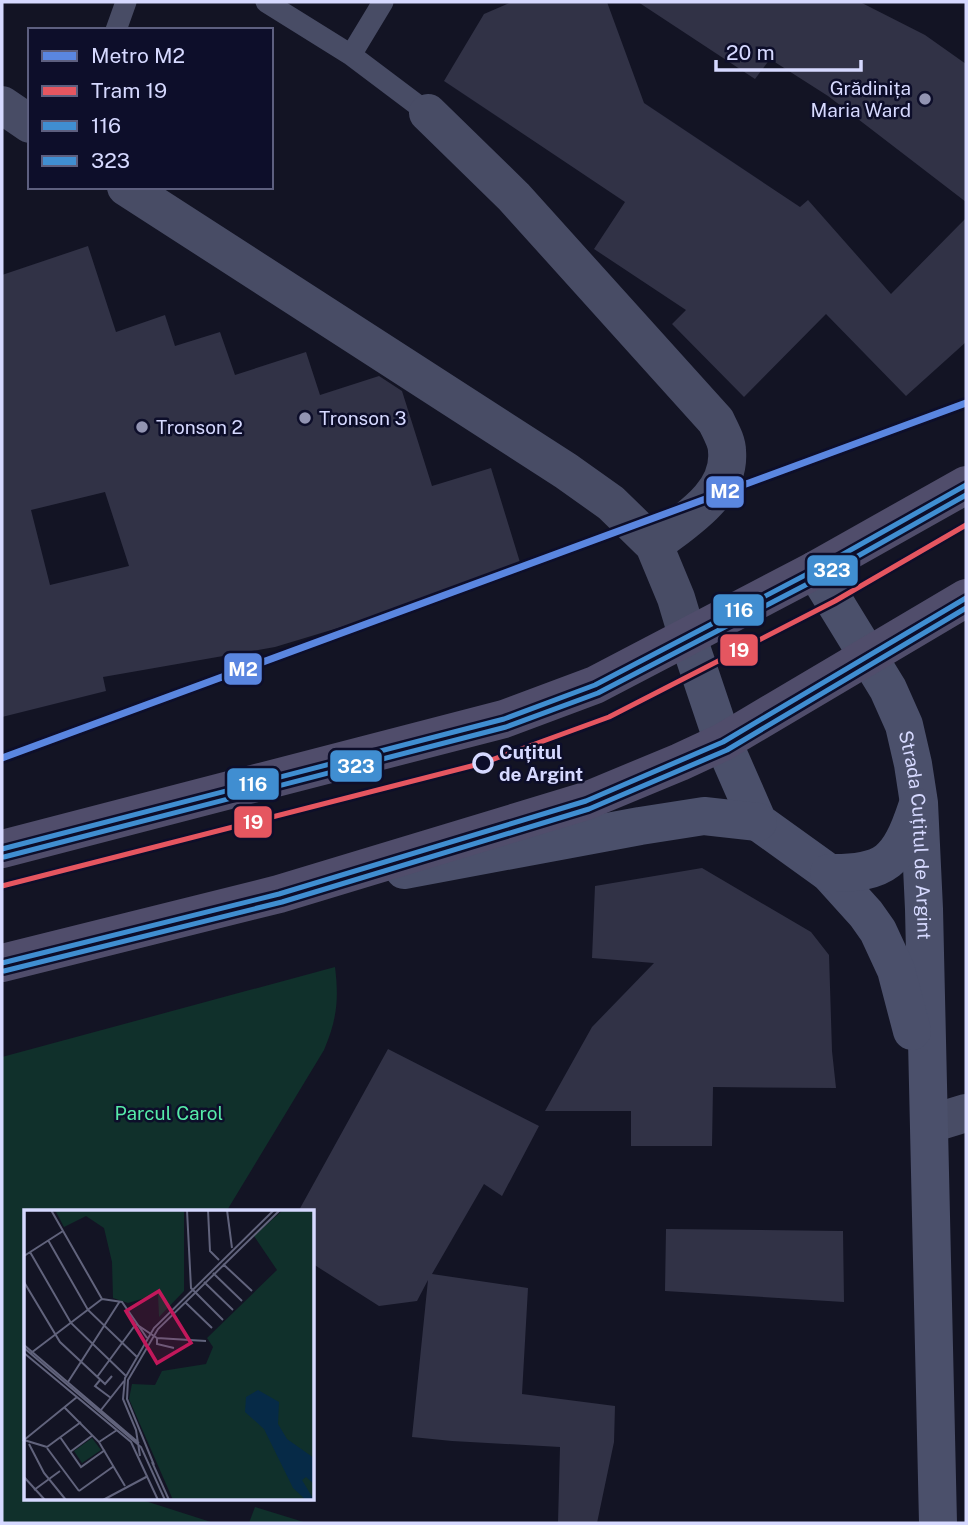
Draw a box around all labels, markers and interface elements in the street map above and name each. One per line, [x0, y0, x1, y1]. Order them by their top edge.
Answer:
legend [28, 28, 273, 189]
scale bar [716, 28, 861, 72]
text: 20 m [726, 40, 775, 65]
text: Metro M2 [91, 43, 185, 68]
place label: Grădinița Maria Ward [811, 77, 911, 121]
text: Tram 19 [91, 78, 167, 103]
marker: Grădinița Maria Ward [917, 91, 933, 107]
text: 116 [91, 113, 121, 138]
text: 323 [91, 148, 130, 173]
place label: Tronson 3 [319, 407, 406, 429]
marker: Tronson 3 [297, 410, 313, 426]
place label: Tronson 2 [156, 416, 243, 438]
marker: Tronson 2 [134, 419, 150, 435]
line badge: M2 [705, 475, 745, 509]
text: M2 [710, 480, 740, 502]
line badge: 323 [806, 554, 859, 587]
text: 323 [813, 559, 851, 581]
line badge: 116 [712, 593, 765, 627]
text: 116 [725, 599, 753, 621]
line badge: 19 [719, 633, 759, 667]
text: 19 [729, 639, 749, 661]
line badge: M2 [223, 652, 263, 686]
text: M2 [228, 658, 258, 680]
street label: Strada Cuțitul de Argint [895, 728, 936, 940]
place label: Cuțitul de Argint [499, 741, 583, 785]
line badge: 323 [329, 749, 383, 783]
marker: Cuțitul de Argint [473, 753, 493, 773]
text: 323 [337, 755, 375, 777]
line badge: 116 [226, 767, 280, 801]
text: 116 [239, 773, 267, 795]
line badge: 19 [233, 805, 273, 839]
text: 19 [243, 811, 263, 833]
park label: Parcul Carol [115, 1102, 223, 1124]
inset map [24, 1210, 315, 1500]

